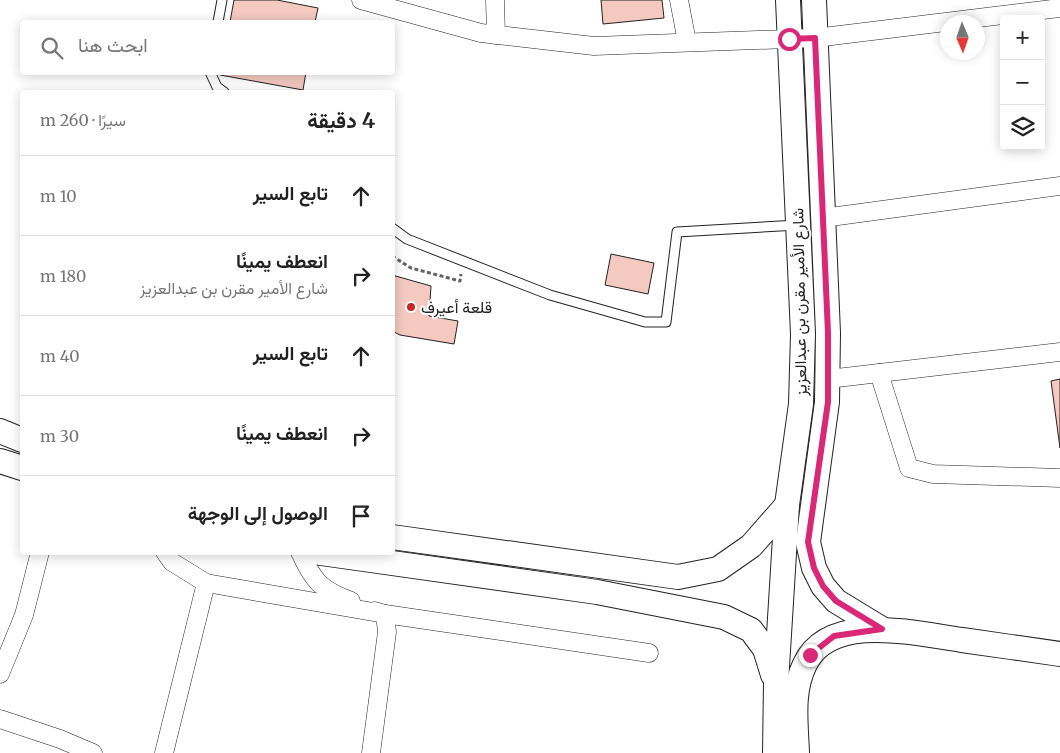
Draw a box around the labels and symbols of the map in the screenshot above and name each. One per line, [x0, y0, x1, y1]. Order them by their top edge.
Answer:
north arrow [940, 15, 985, 60]
route start [778, 28, 801, 51]
street label: شارع الأمير مقرن بن عبدالعزيز [787, 208, 813, 397]
place label: قلعة أعيرف [421, 297, 492, 318]
marker: قلعة أعيرف [405, 301, 417, 313]
route end [799, 644, 822, 667]

